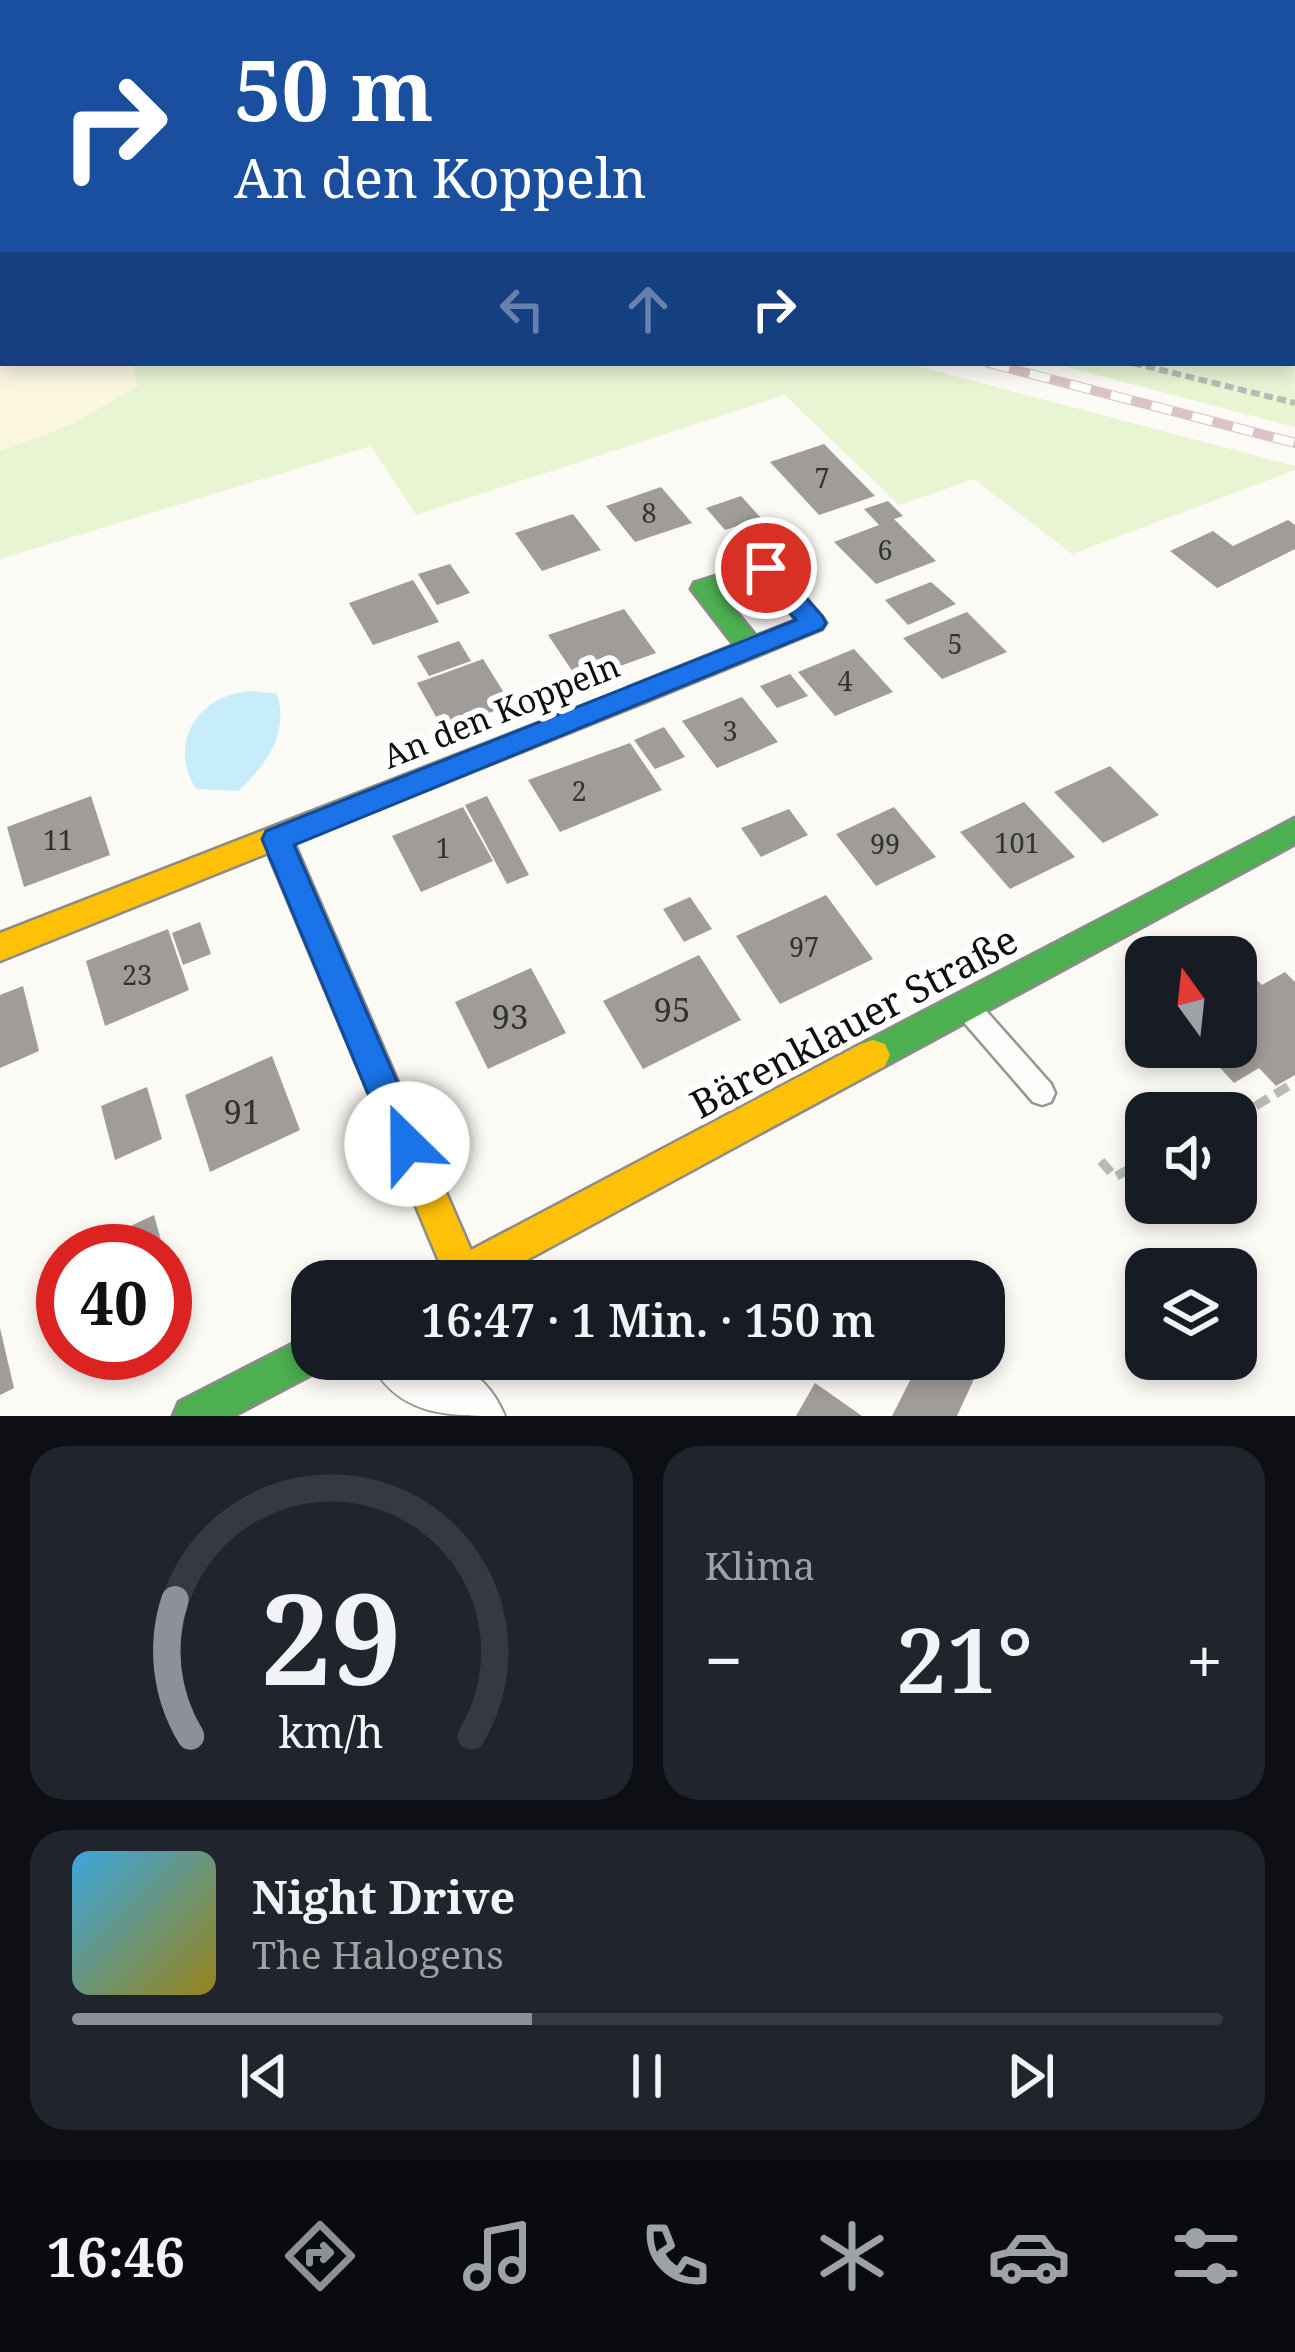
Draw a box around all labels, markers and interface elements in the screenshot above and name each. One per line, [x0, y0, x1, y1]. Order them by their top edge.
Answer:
text: 50 m [234, 31, 434, 146]
icon: right [36, 48, 192, 204]
text: An den Koppeln [234, 140, 647, 214]
icon: left [489, 276, 555, 342]
icon: ahead [615, 276, 681, 342]
icon: right [741, 276, 807, 342]
house number: 7 [814, 459, 830, 496]
house number: 8 [641, 494, 657, 531]
pin [715, 517, 817, 619]
house number: 6 [877, 531, 893, 568]
icon: arrive [733, 535, 799, 601]
house number: 5 [947, 625, 963, 662]
street label: An den Koppeln [376, 642, 626, 779]
house number: 4 [837, 662, 853, 699]
house number: 3 [722, 712, 738, 749]
house number: 2 [571, 772, 587, 809]
house number: 11 [43, 821, 73, 858]
house number: 101 [994, 824, 1040, 861]
house number: 99 [870, 825, 900, 862]
house number: 1 [435, 829, 451, 866]
street label: Bärenklauer Straße [680, 912, 1026, 1129]
house number: 97 [789, 928, 819, 965]
north arrow [1125, 936, 1257, 1068]
map controls [1125, 936, 1257, 1380]
house number: 23 [122, 956, 152, 993]
house number: 95 [654, 987, 690, 1032]
house number: 93 [492, 994, 528, 1039]
position arrow [344, 1081, 470, 1207]
house number: 91 [224, 1089, 260, 1134]
button: sound [1125, 1092, 1257, 1224]
speed limit sign: 40 [36, 1224, 192, 1380]
button: layers [1125, 1248, 1257, 1380]
text: 16:47 · 1 Min. · 150 m [421, 1289, 875, 1350]
text: Klima [705, 1538, 815, 1591]
text: 29 [261, 1552, 402, 1722]
text: 21° [896, 1597, 1033, 1719]
text: − [705, 1614, 743, 1704]
text: + [1186, 1614, 1223, 1704]
text: km/h [279, 1702, 384, 1761]
text: Night Drive [252, 1866, 515, 1927]
text: The Halogens [252, 1927, 504, 1980]
icon: previous [231, 2043, 297, 2109]
icon: pause [614, 2043, 680, 2109]
icon: next [998, 2043, 1064, 2109]
icon: directions [278, 2214, 362, 2298]
icon: music [456, 2214, 540, 2298]
icon: phone [633, 2214, 717, 2298]
icon: climate [810, 2214, 894, 2298]
icon: car [987, 2214, 1071, 2298]
icon: filters [1164, 2214, 1248, 2298]
text: 16:46 [47, 2219, 185, 2293]

